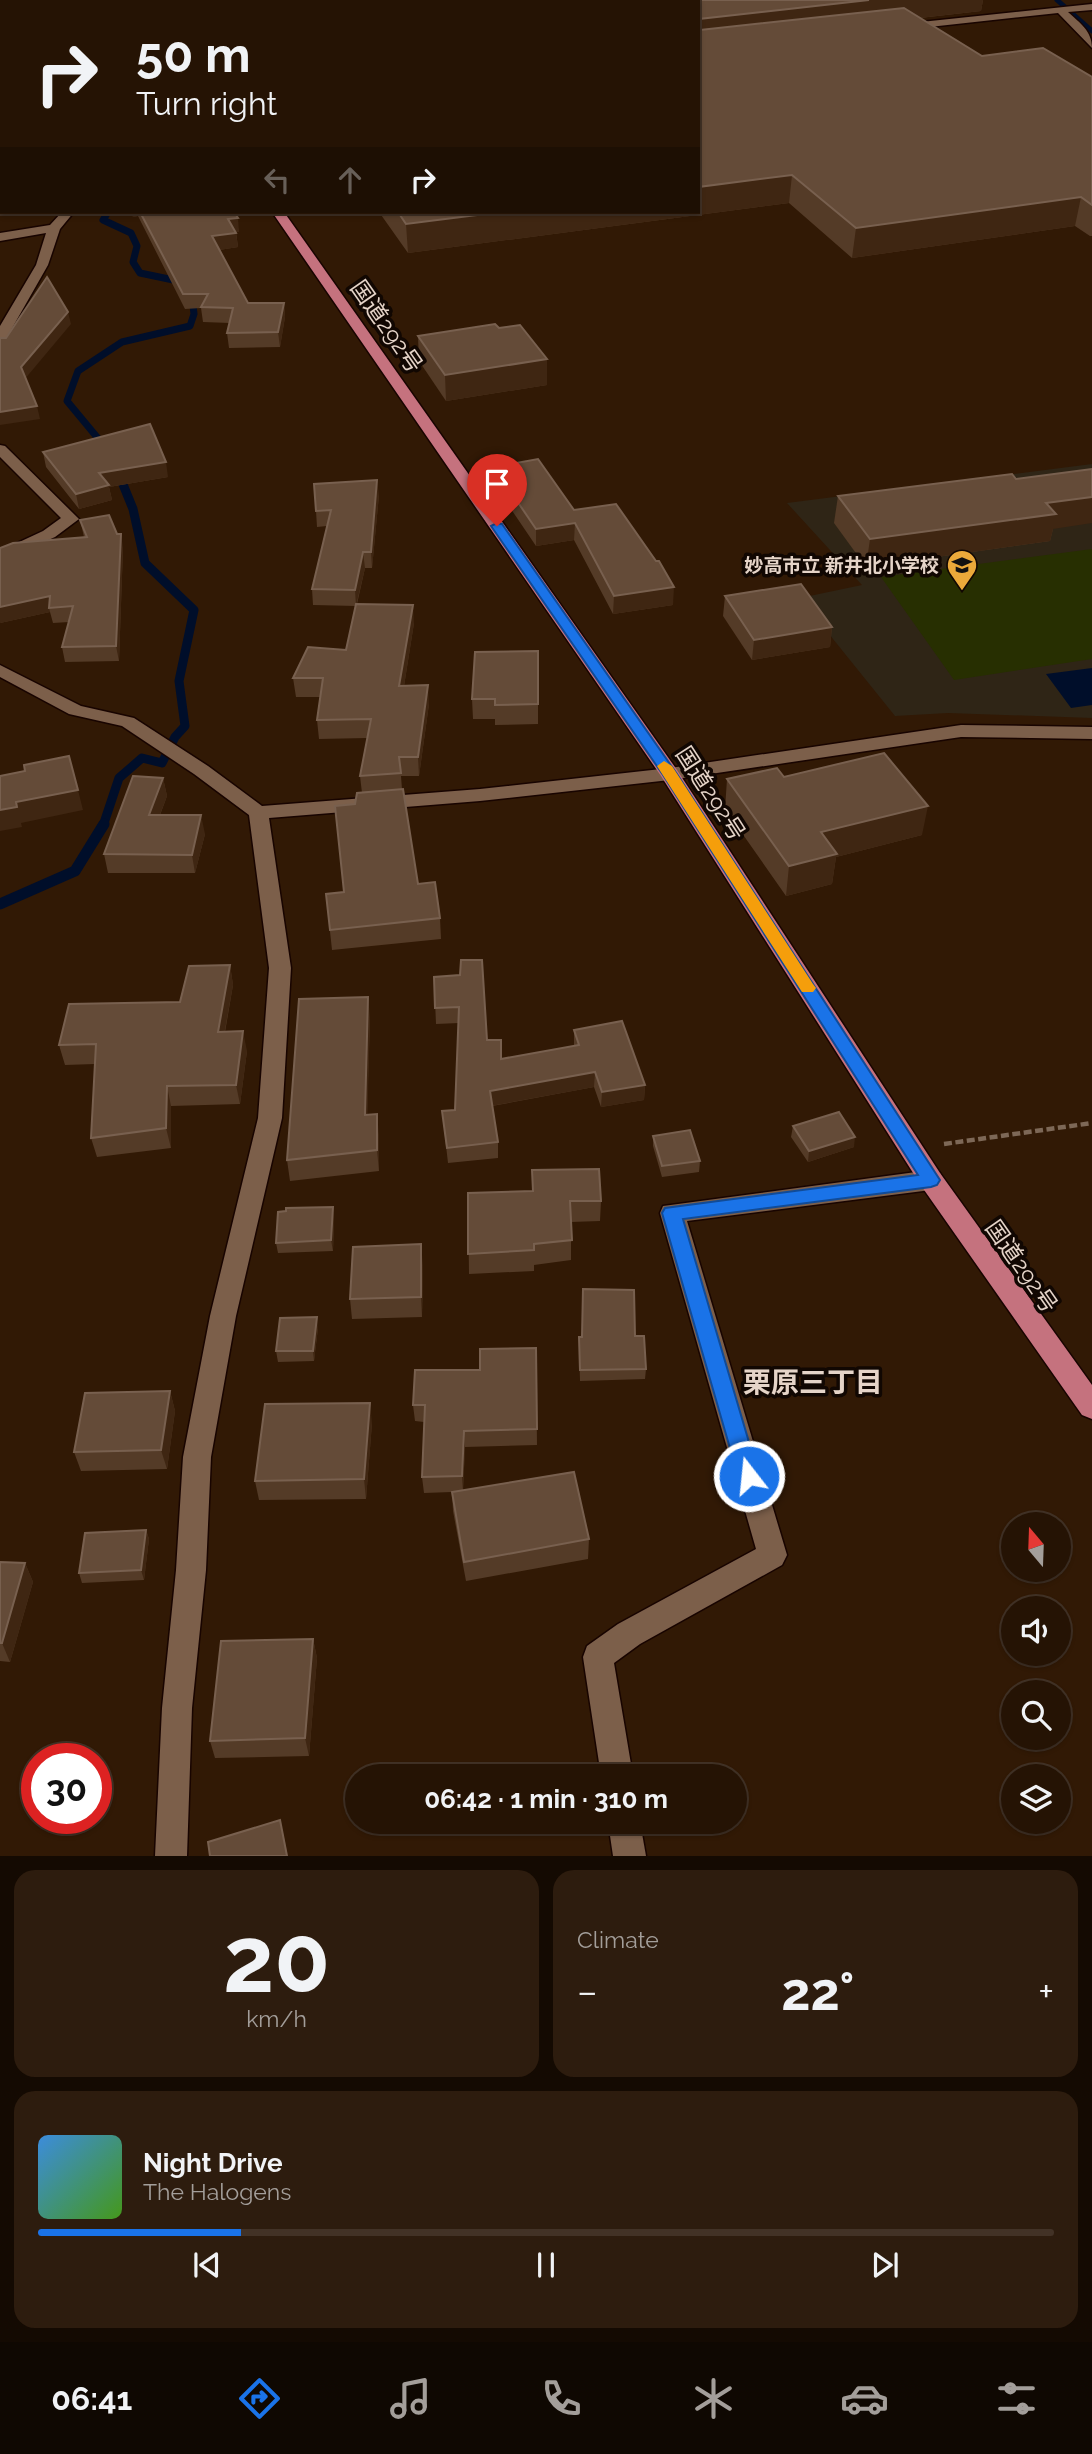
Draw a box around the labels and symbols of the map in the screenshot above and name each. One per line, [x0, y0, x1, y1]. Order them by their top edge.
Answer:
street label: 国道292号 [345, 275, 429, 377]
pin [467, 454, 527, 526]
school or university icon: 妙高市立 新井北小学校 [945, 548, 979, 592]
place label: 妙高市立 新井北小学校 [744, 554, 939, 576]
street label: 国道292号 [671, 741, 751, 845]
street label: 国道292号 [980, 1215, 1064, 1317]
district label: 栗原三丁目 [743, 1366, 883, 1399]
position arrow [712, 1439, 786, 1513]
north arrow [1001, 1512, 1071, 1582]
speed limit sign: 30 [21, 1743, 112, 1834]

